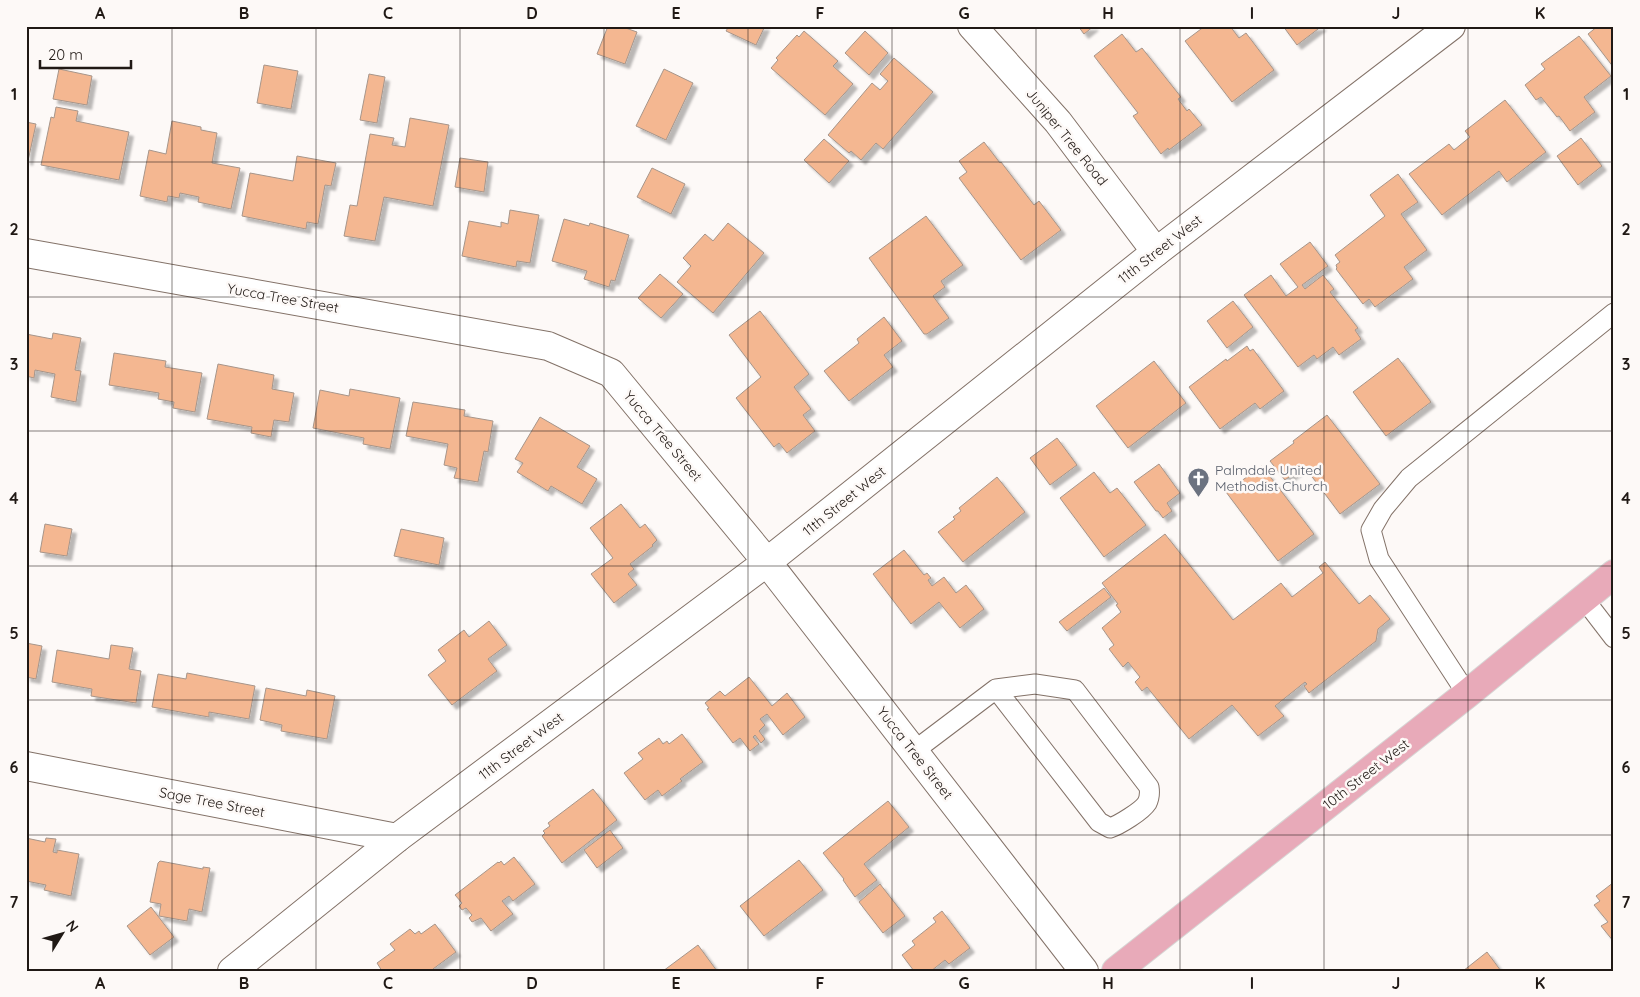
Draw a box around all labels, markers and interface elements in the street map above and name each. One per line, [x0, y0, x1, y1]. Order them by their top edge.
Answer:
text: A [95, 3, 106, 23]
text: B [239, 3, 249, 23]
text: C [383, 3, 393, 23]
text: D [526, 3, 538, 23]
text: E [671, 3, 681, 23]
text: F [816, 3, 825, 23]
text: G [958, 3, 970, 23]
text: H [1102, 3, 1114, 23]
text: I [1250, 3, 1254, 23]
text: J [1392, 3, 1400, 23]
text: K [1535, 3, 1545, 23]
scale bar [40, 38, 131, 70]
text: 20 m [48, 45, 83, 64]
text: 1 [11, 84, 17, 104]
text: 1 [1623, 84, 1629, 104]
street label: Juniper Tree Road [1022, 85, 1112, 189]
street label: 11th Street West [1114, 211, 1206, 287]
text: 2 [9, 219, 19, 239]
text: 2 [1621, 219, 1631, 239]
street label: Yucca Tree Street [226, 279, 340, 317]
text: 3 [10, 354, 18, 374]
text: 3 [1622, 354, 1630, 374]
street label: Yucca Tree Street [620, 387, 706, 485]
place label: Palmdale United Methodist Church [1215, 461, 1328, 495]
street label: 11th Street West [799, 462, 889, 540]
church icon: Palmdale United Methodist Church [1187, 466, 1211, 497]
text: 4 [9, 488, 19, 508]
text: 4 [1621, 488, 1631, 508]
text: 5 [9, 623, 19, 643]
text: 5 [1621, 623, 1631, 643]
street label: Yucca Tree Street [873, 703, 957, 803]
street label: 11th Street West [475, 708, 567, 784]
street label: 10th Street West [1319, 735, 1413, 813]
text: 6 [10, 757, 19, 777]
text: 6 [1622, 757, 1631, 777]
street label: Sage Tree Street [158, 783, 267, 821]
text: 7 [10, 892, 19, 912]
text: 7 [1622, 892, 1631, 912]
north arrow [38, 910, 88, 960]
text: N [62, 917, 83, 936]
text: A [95, 973, 106, 993]
text: B [239, 973, 249, 993]
text: C [383, 973, 393, 993]
text: D [526, 973, 538, 993]
text: E [671, 973, 681, 993]
text: F [816, 973, 825, 993]
text: G [958, 973, 970, 993]
text: H [1102, 973, 1114, 993]
text: I [1250, 973, 1254, 993]
text: J [1392, 973, 1400, 993]
text: K [1535, 973, 1545, 993]

